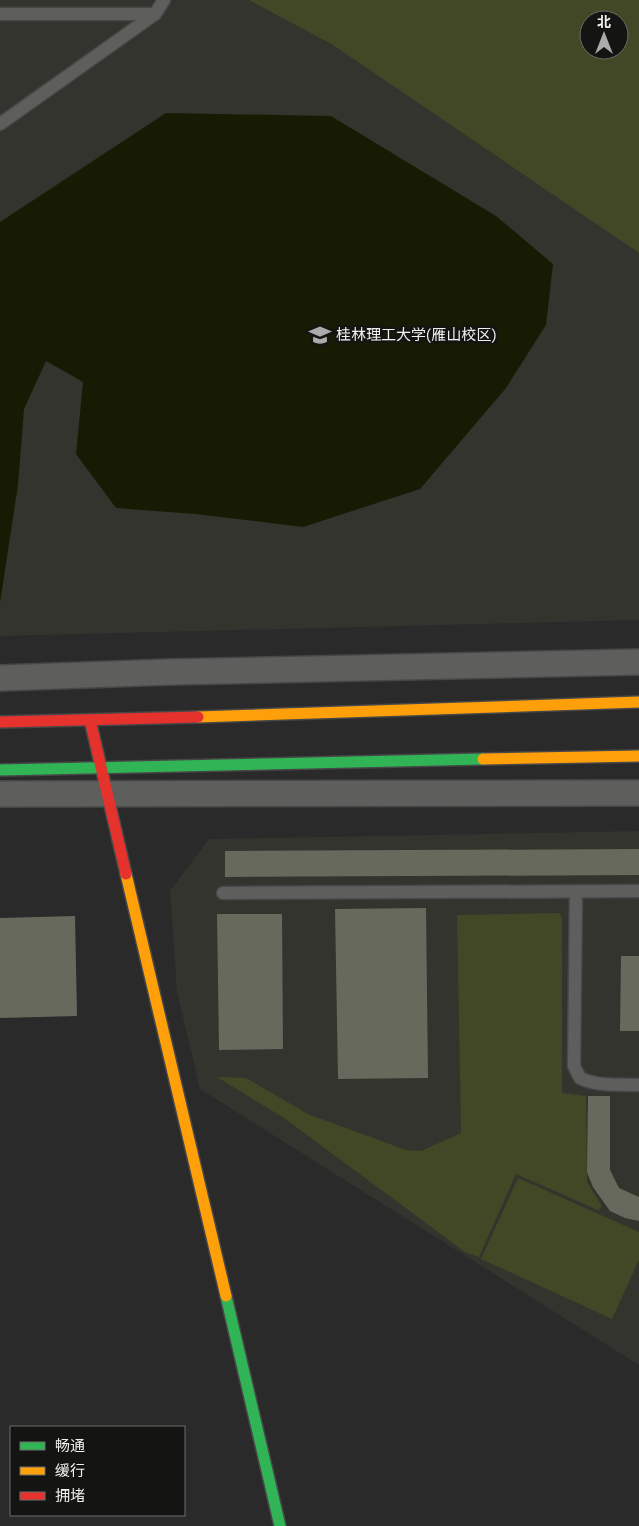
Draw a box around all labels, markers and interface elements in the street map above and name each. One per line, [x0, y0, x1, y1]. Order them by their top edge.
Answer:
north arrow [579, 10, 629, 60]
text: 北 [597, 14, 611, 30]
school or university icon: 桂林理工大学(雁山校区) [307, 322, 333, 348]
place label: 桂林理工大学(雁山校区) [336, 326, 497, 344]
legend [10, 1426, 185, 1516]
text: 畅通 [55, 1437, 85, 1455]
text: 缓行 [55, 1462, 85, 1480]
text: 拥堵 [55, 1487, 85, 1505]

